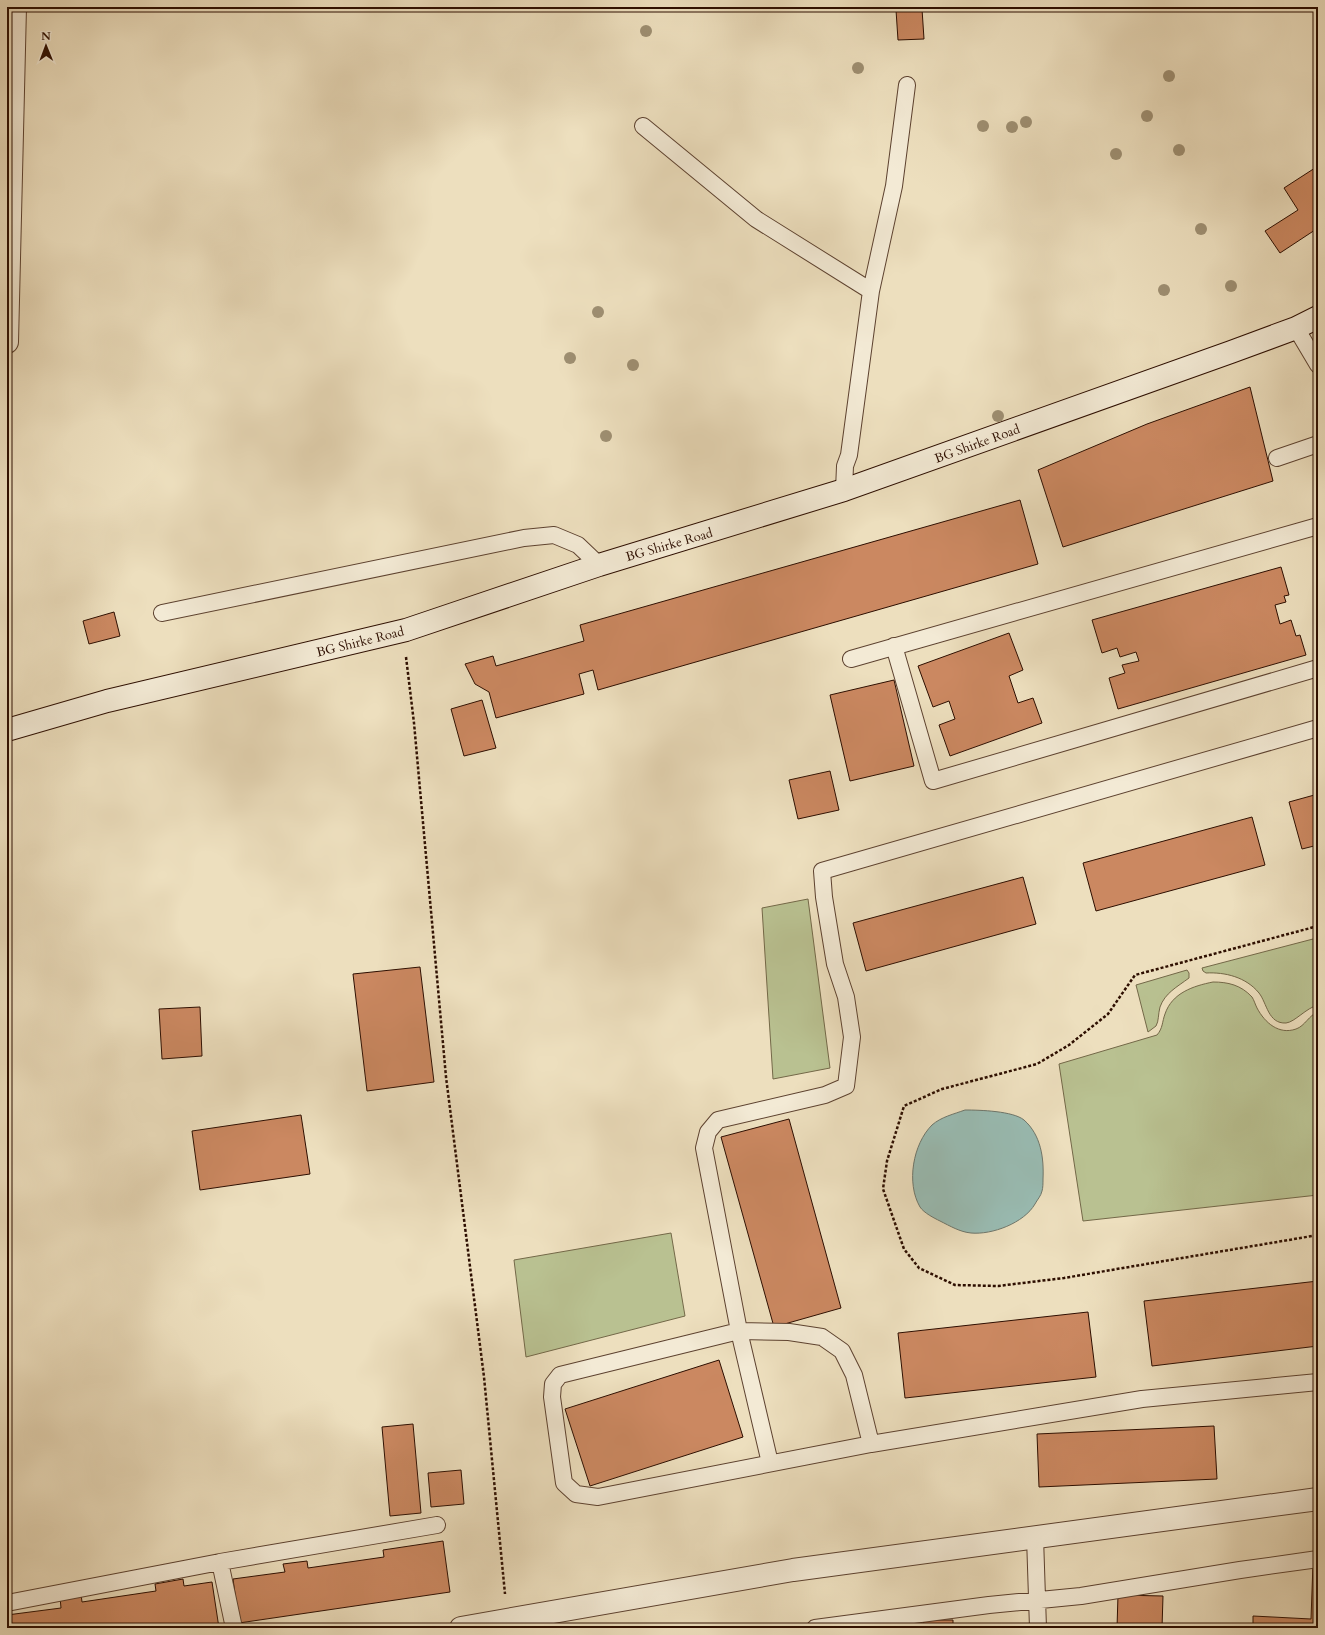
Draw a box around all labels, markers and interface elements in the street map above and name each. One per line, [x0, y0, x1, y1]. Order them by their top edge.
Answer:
north arrow [26, 26, 66, 66]
text: N [41, 29, 51, 44]
street label: BG Shirke Road [932, 420, 1023, 468]
street label: BG Shirke Road [624, 524, 715, 566]
street label: BG Shirke Road [315, 622, 406, 662]

